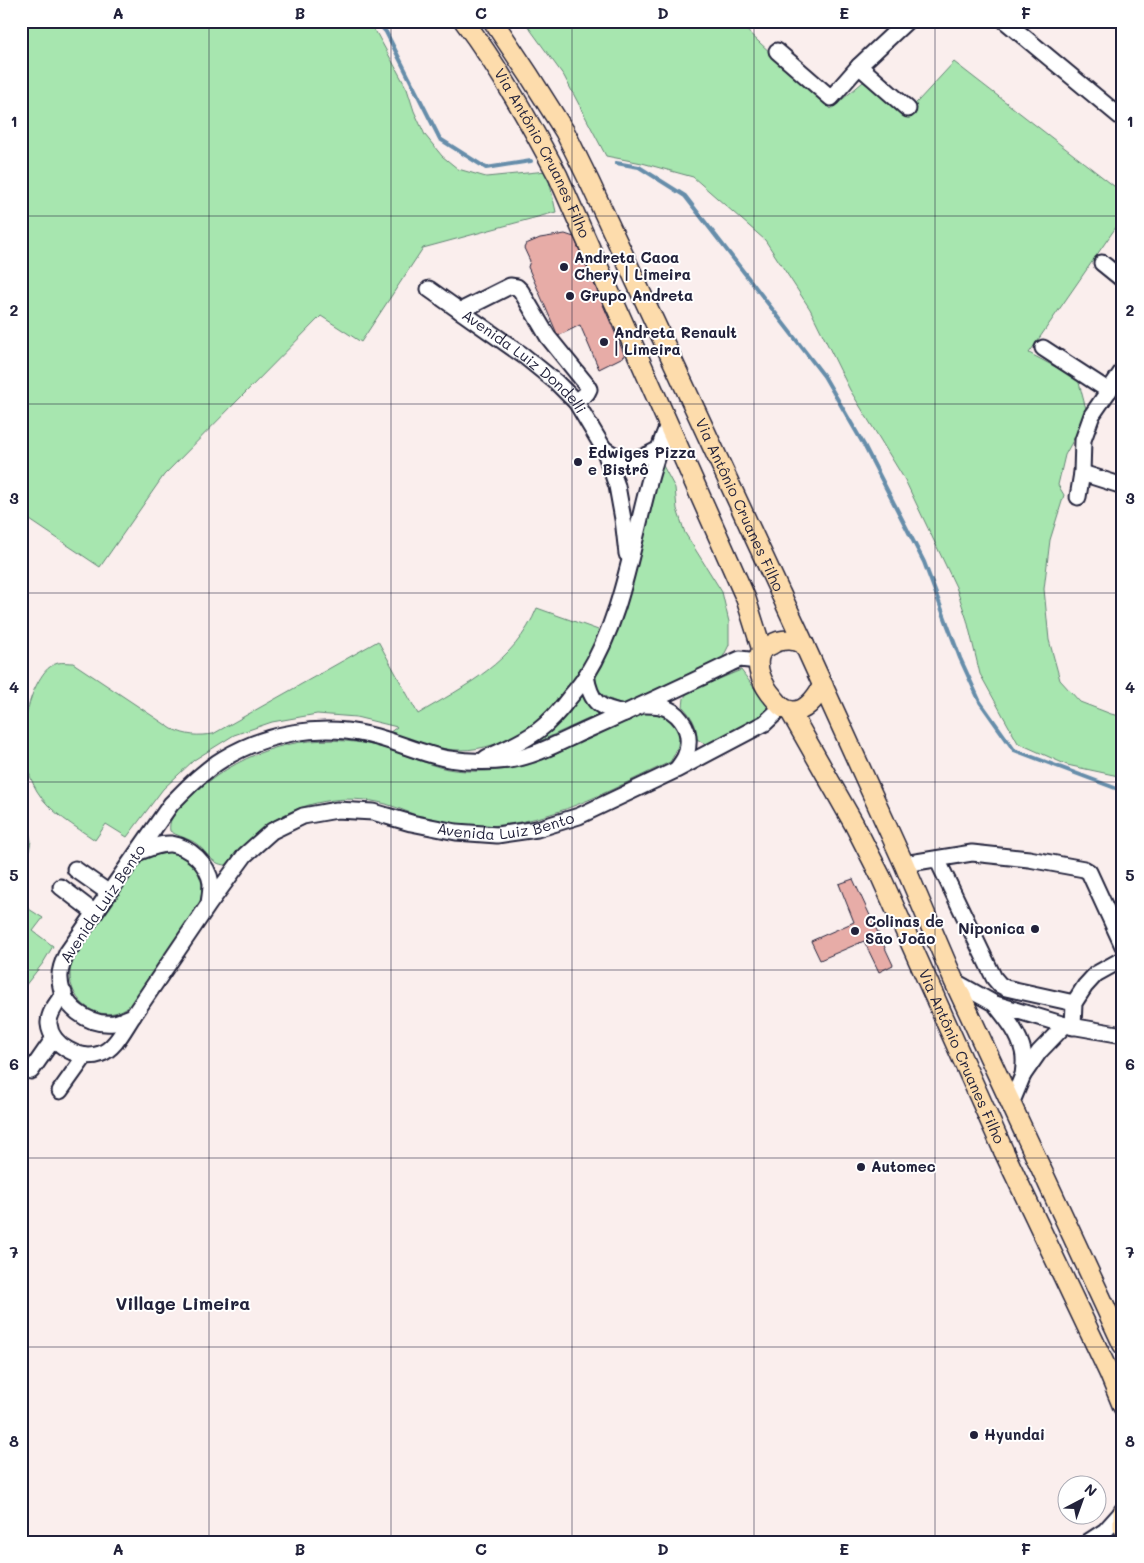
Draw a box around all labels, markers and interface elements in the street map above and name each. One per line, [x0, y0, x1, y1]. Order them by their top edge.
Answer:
text: A [112, 2, 124, 23]
text: B [295, 2, 305, 23]
text: C [475, 2, 487, 23]
text: D [657, 2, 669, 23]
text: E [839, 2, 849, 23]
text: F [1021, 2, 1031, 23]
street label: Via Antônio Cruanes Filho [490, 64, 595, 241]
text: 1 [10, 110, 18, 131]
text: 1 [1126, 110, 1134, 131]
place label: Andreta Caoa Chery | Limeira [574, 247, 691, 284]
marker: Andreta Caoa Chery | Limeira [558, 261, 570, 273]
place label: Grupo Andreta [580, 285, 693, 305]
marker: Grupo Andreta [564, 290, 576, 302]
text: 2 [10, 299, 19, 320]
text: 2 [1126, 299, 1135, 320]
street label: Avenida Luiz Dondelli [459, 304, 591, 417]
place label: Andreta Renault | Limeira [614, 322, 737, 359]
marker: Andreta Renault | Limeira [598, 336, 610, 348]
street label: Via Antônio Cruanes Filho [691, 415, 789, 594]
place label: Edwiges Pizza e Bistrô [588, 442, 696, 479]
marker: Edwiges Pizza e Bistrô [572, 456, 584, 468]
text: 3 [9, 487, 19, 508]
text: 3 [1125, 487, 1135, 508]
text: 4 [9, 676, 19, 697]
text: 4 [1125, 676, 1135, 697]
street label: Avenida Luiz Bento [436, 807, 576, 844]
street label: Avenida Luiz Bento [55, 840, 149, 967]
text: 5 [9, 864, 19, 885]
text: 5 [1125, 864, 1135, 885]
place label: Colinas de São João [865, 911, 944, 948]
place label: Niponica [958, 918, 1025, 938]
marker: Niponica [1029, 923, 1041, 935]
marker: Colinas de São João [849, 925, 861, 937]
street label: Via Antônio Cruanes Filho [915, 966, 1010, 1147]
text: 6 [9, 1053, 19, 1074]
text: 6 [1125, 1053, 1135, 1074]
place label: Automec [871, 1156, 936, 1176]
marker: Automec [855, 1161, 867, 1173]
text: 7 [10, 1241, 19, 1262]
text: 7 [1126, 1241, 1135, 1262]
district label: Village Limeira [116, 1291, 250, 1315]
place label: Hyundai [984, 1424, 1045, 1444]
marker: Hyundai [968, 1429, 980, 1441]
text: 8 [9, 1430, 19, 1451]
text: 8 [1125, 1430, 1135, 1451]
north arrow [1056, 1476, 1106, 1526]
text: N [1081, 1479, 1101, 1500]
text: A [112, 1538, 124, 1559]
text: B [295, 1538, 305, 1559]
text: C [475, 1538, 487, 1559]
text: D [657, 1538, 669, 1559]
text: E [839, 1538, 849, 1559]
text: F [1021, 1538, 1031, 1559]

